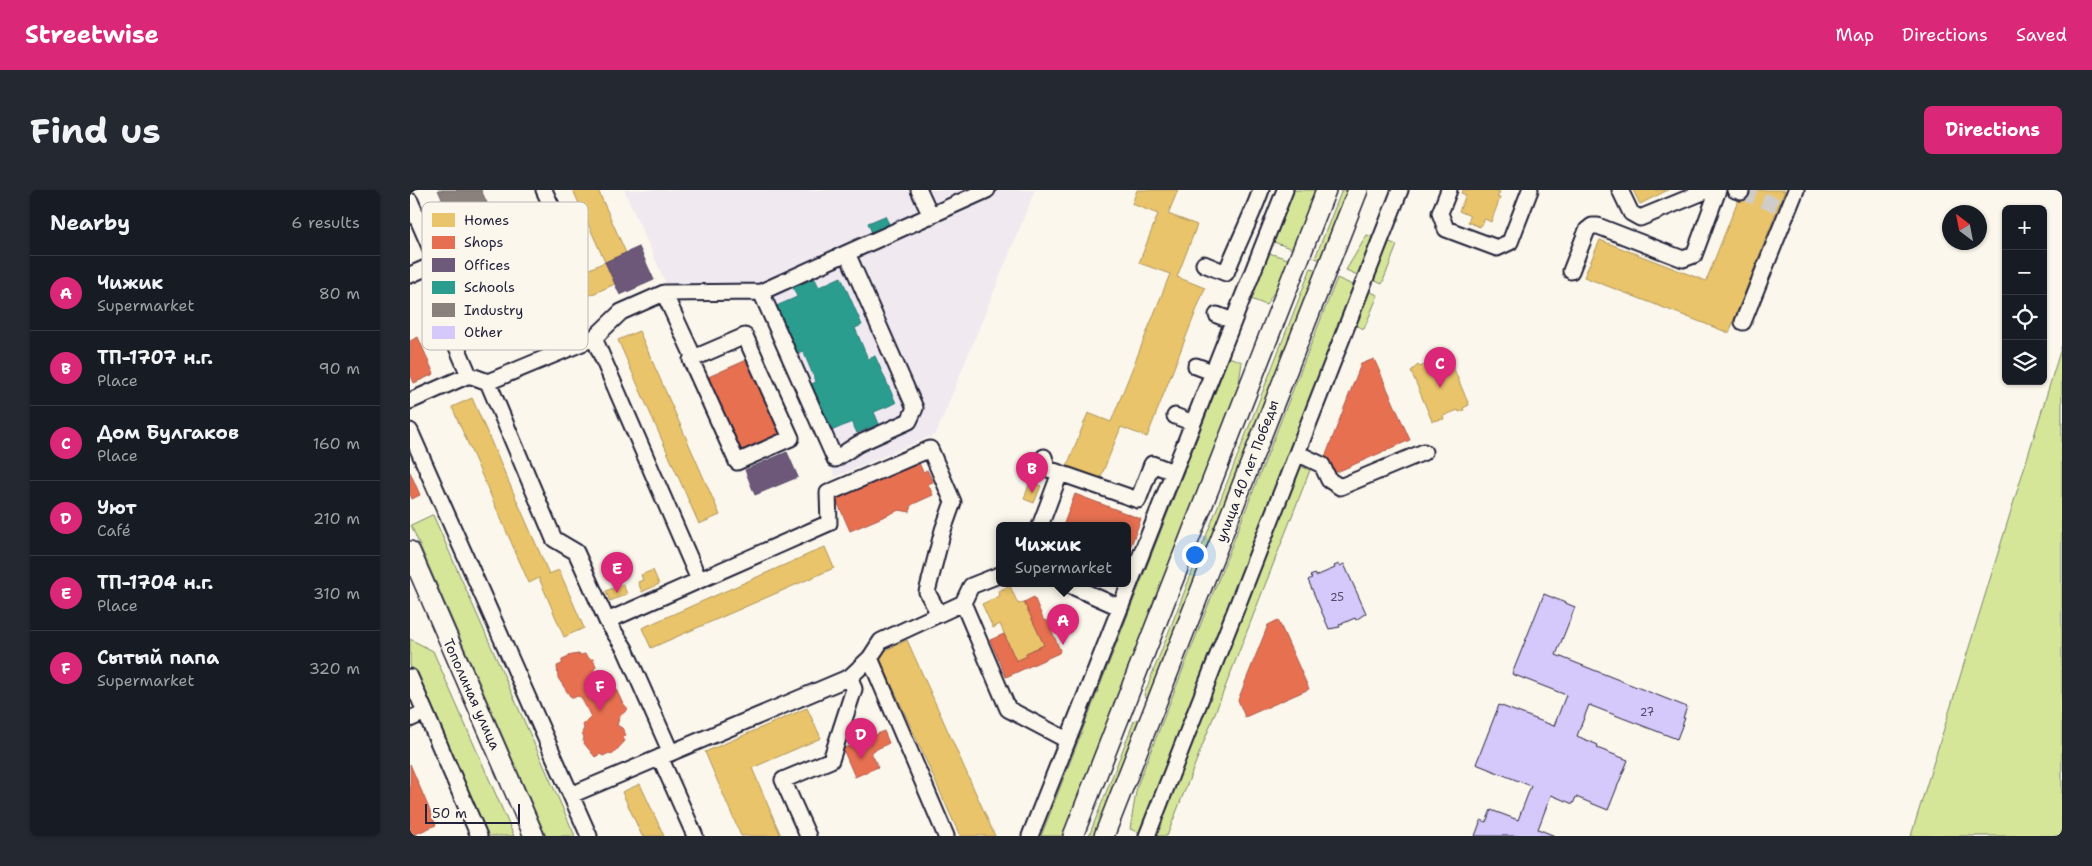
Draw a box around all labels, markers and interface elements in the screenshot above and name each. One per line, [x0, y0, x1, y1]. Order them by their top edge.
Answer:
text: Streetwise [25, 19, 159, 51]
text: Map [1836, 23, 1874, 47]
text: Directions [1902, 23, 1988, 47]
text: Saved [2016, 23, 2067, 47]
button: Directions [1924, 106, 2062, 154]
text: Find us [30, 107, 161, 154]
legend [422, 202, 588, 350]
north arrow [1942, 205, 1987, 250]
map controls [2002, 205, 2047, 385]
button: + [2002, 205, 2047, 250]
text: Nearby [50, 209, 130, 237]
text: Homes [464, 211, 509, 229]
text: 6 results [291, 212, 360, 233]
text: Shops [464, 233, 503, 251]
button: − [2002, 250, 2047, 295]
text: Offices [464, 256, 510, 274]
text: Чижик [97, 270, 163, 295]
text: Schools [464, 278, 515, 296]
text: A [60, 283, 72, 304]
text: 80 m [319, 283, 360, 304]
text: Supermarket [97, 295, 194, 316]
button: locate [2002, 295, 2047, 340]
text: Industry [464, 301, 523, 319]
text: Other [464, 323, 503, 341]
button: layers [2002, 340, 2047, 385]
text: ТП-1707 н.г. [97, 345, 213, 370]
pin: C [1424, 347, 1456, 388]
text: B [61, 358, 71, 379]
text: 90 m [319, 358, 360, 379]
text: Place [97, 370, 138, 391]
street label: улица 40 лет Победы [1212, 397, 1282, 545]
text: Дом Булгаков [97, 420, 239, 445]
text: C [61, 433, 71, 454]
text: 160 m [313, 433, 360, 454]
text: Place [97, 445, 138, 466]
pin: B [1016, 452, 1048, 493]
text: Уют [97, 495, 137, 520]
text: D [60, 508, 72, 529]
text: 210 m [313, 508, 360, 529]
text: Café [97, 520, 131, 541]
popup [996, 522, 1131, 587]
text: Чижик [1015, 532, 1081, 557]
your location [1182, 542, 1208, 568]
pin: E [601, 552, 633, 593]
text: Supermarket [1015, 557, 1112, 578]
text: ТП-1704 н.г. [97, 570, 214, 595]
text: E [61, 583, 71, 604]
text: 310 m [313, 583, 360, 604]
house number: 25 [1330, 590, 1344, 605]
text: Place [97, 595, 138, 616]
pin: A [1047, 604, 1079, 645]
street label: Тополиная улица [439, 635, 505, 753]
text: Сытый папа [97, 645, 219, 670]
text: F [61, 658, 71, 679]
text: 320 m [309, 658, 360, 679]
text: Supermarket [97, 670, 194, 691]
pin: F [584, 670, 616, 711]
house number: 27 [1640, 705, 1655, 720]
pin: D [845, 718, 877, 759]
scale bar [425, 801, 520, 824]
text: 50 m [432, 804, 467, 822]

